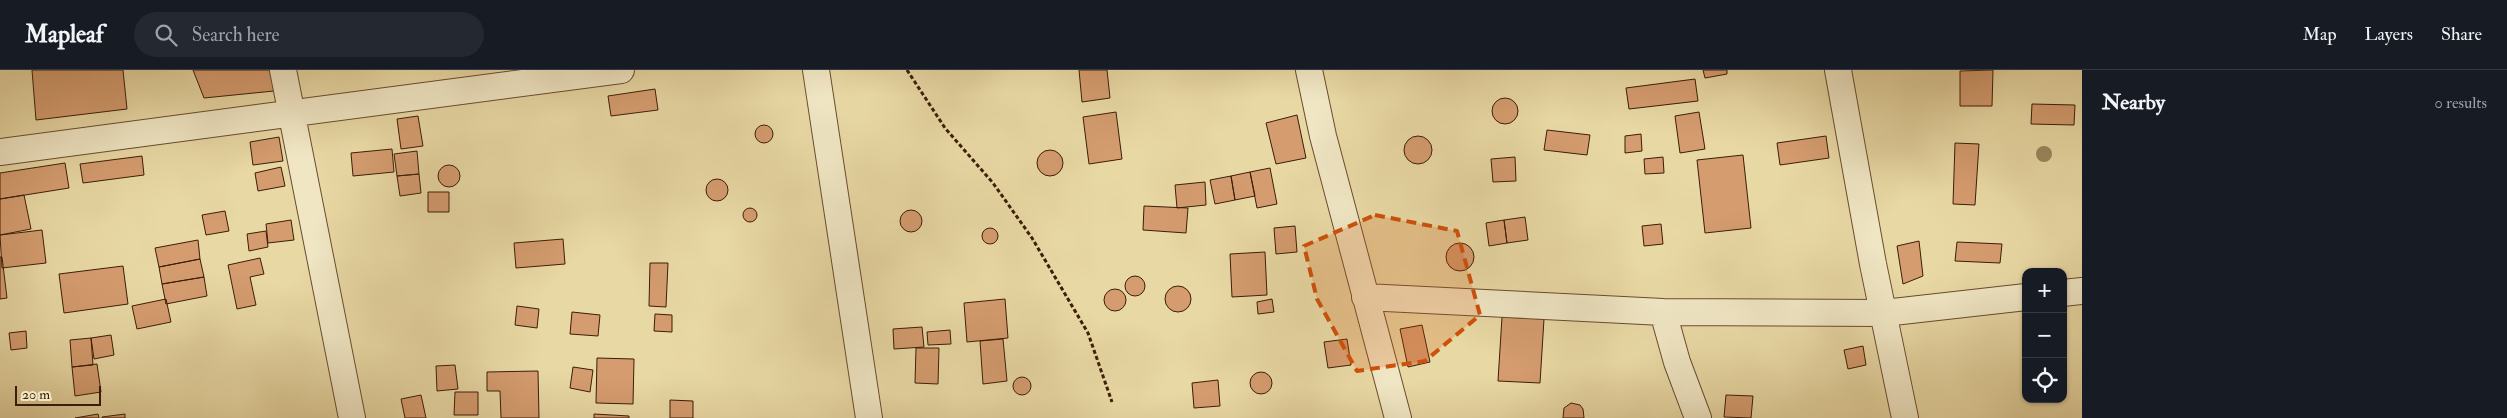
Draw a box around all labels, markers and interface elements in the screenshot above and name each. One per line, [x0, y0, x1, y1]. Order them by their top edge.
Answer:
search box [134, 12, 484, 57]
text: Mapleaf [25, 19, 104, 50]
icon: search [152, 21, 180, 49]
text: Search here [192, 23, 279, 47]
text: Map [2303, 23, 2337, 46]
text: Layers [2365, 23, 2413, 46]
text: Share [2441, 23, 2482, 46]
text: Nearby [2102, 89, 2165, 116]
text: 0 results [2434, 93, 2487, 113]
map controls [2022, 268, 2067, 403]
button: + [2022, 268, 2067, 313]
button: − [2022, 313, 2067, 358]
button: locate [2022, 358, 2067, 403]
scale bar [15, 383, 101, 406]
text: 20 m [22, 386, 50, 403]

